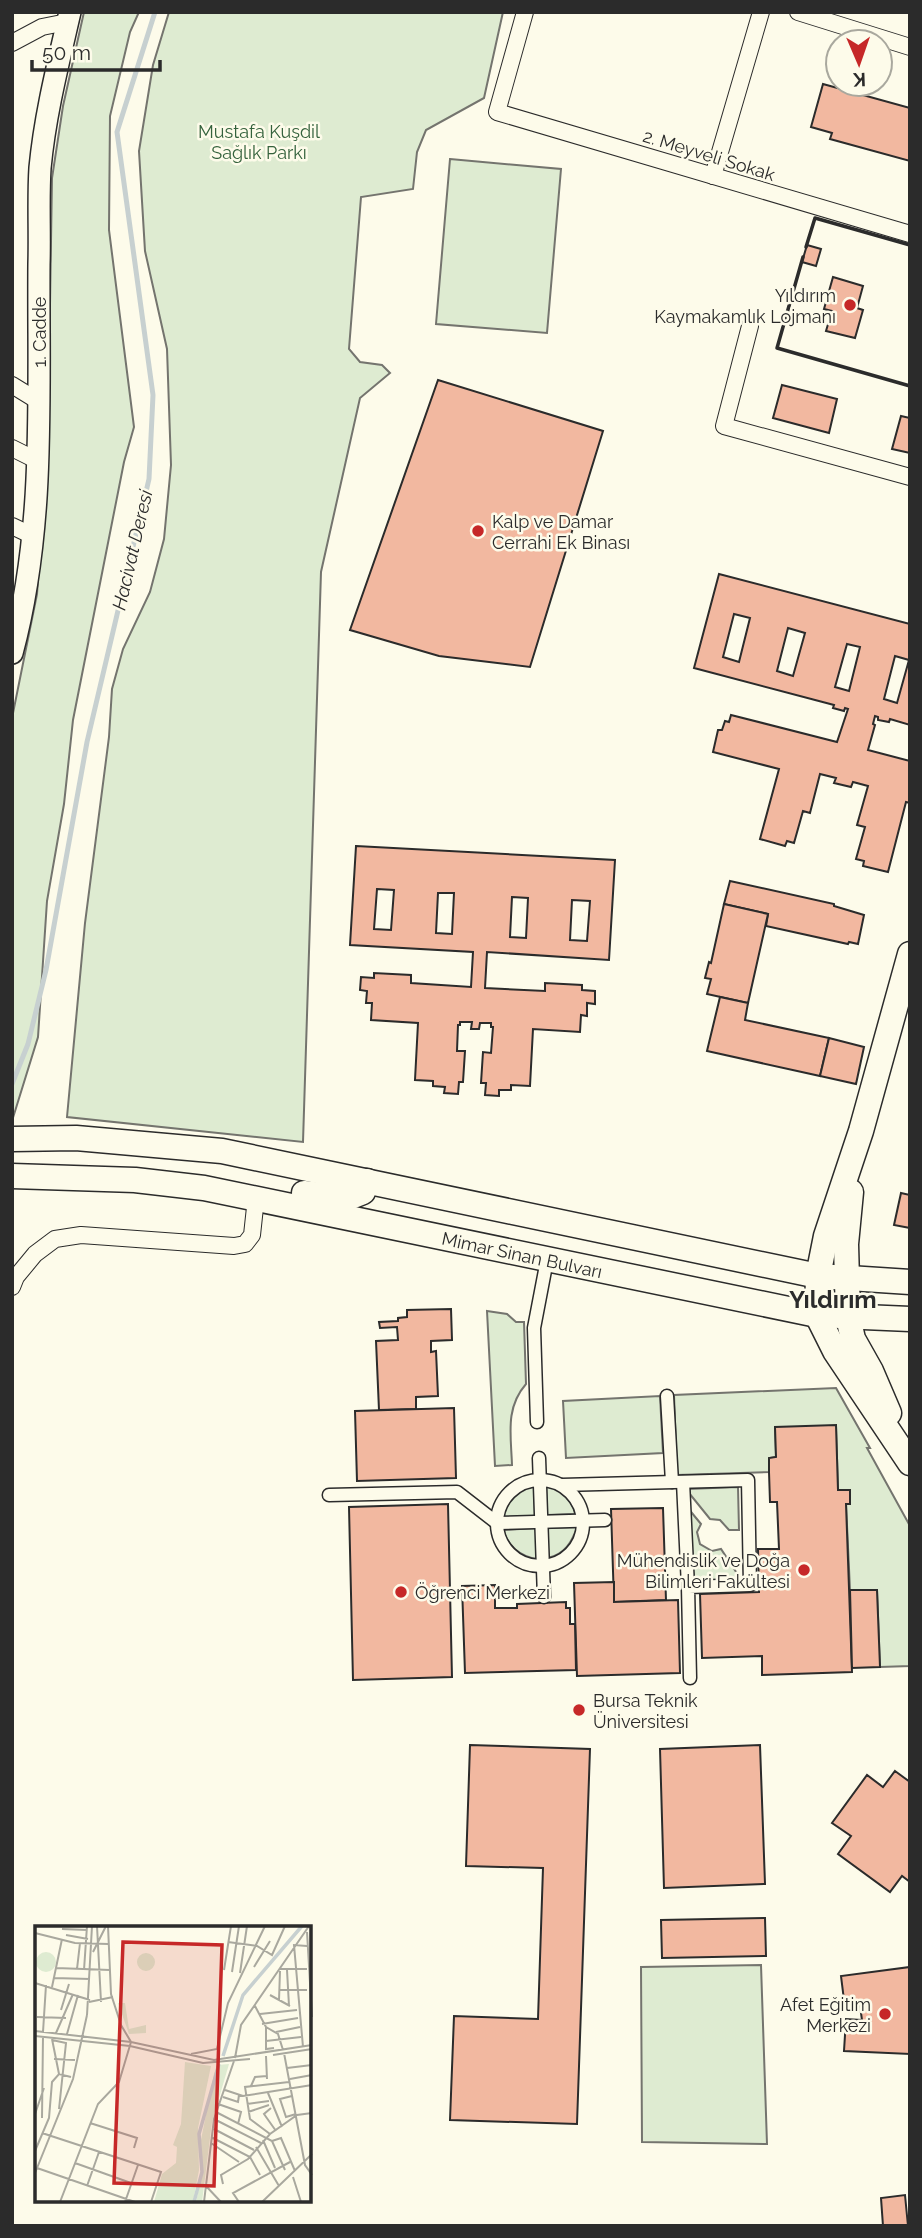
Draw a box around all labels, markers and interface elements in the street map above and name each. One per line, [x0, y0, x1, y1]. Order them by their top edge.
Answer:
scale bar [32, 28, 159, 72]
north arrow [824, 28, 894, 98]
text: 50 m [42, 40, 91, 65]
text: K [853, 69, 866, 91]
park label: Mustafa Kuşdil Sağlık Parkı [198, 121, 320, 163]
street label: 2. Meyveli Sokak [641, 125, 778, 185]
place label: Yıldırım Kaymakamlık Lojmanı [654, 285, 836, 327]
street label: 1. Cadde [29, 296, 50, 367]
marker: Yıldırım Kaymakamlık Lojmanı [842, 297, 858, 313]
water label: Hacivat Deresi [107, 487, 157, 612]
place label: Kalp ve Damar Cerrahi Ek Binası [492, 511, 630, 553]
marker: Kalp ve Damar Cerrahi Ek Binası [470, 523, 486, 539]
street label: Mimar Sinan Bulvarı [440, 1228, 604, 1282]
district label: Yıldırım [789, 1285, 877, 1314]
place label: Mühendislik ve Doğa Bilimleri Fakültesi [617, 1550, 790, 1592]
marker: Mühendislik ve Doğa Bilimleri Fakültesi [796, 1562, 812, 1578]
place label: Öğrenci Merkezi [415, 1582, 550, 1603]
marker: Öğrenci Merkezi [393, 1584, 409, 1600]
place label: Bursa Teknik Üniversitesi [593, 1690, 698, 1732]
marker: Bursa Teknik Üniversitesi [571, 1702, 587, 1718]
inset map [35, 1926, 312, 2203]
place label: Afet Eğitim Merkezi [780, 1994, 871, 2036]
marker: Afet Eğitim Merkezi [877, 2006, 893, 2022]

